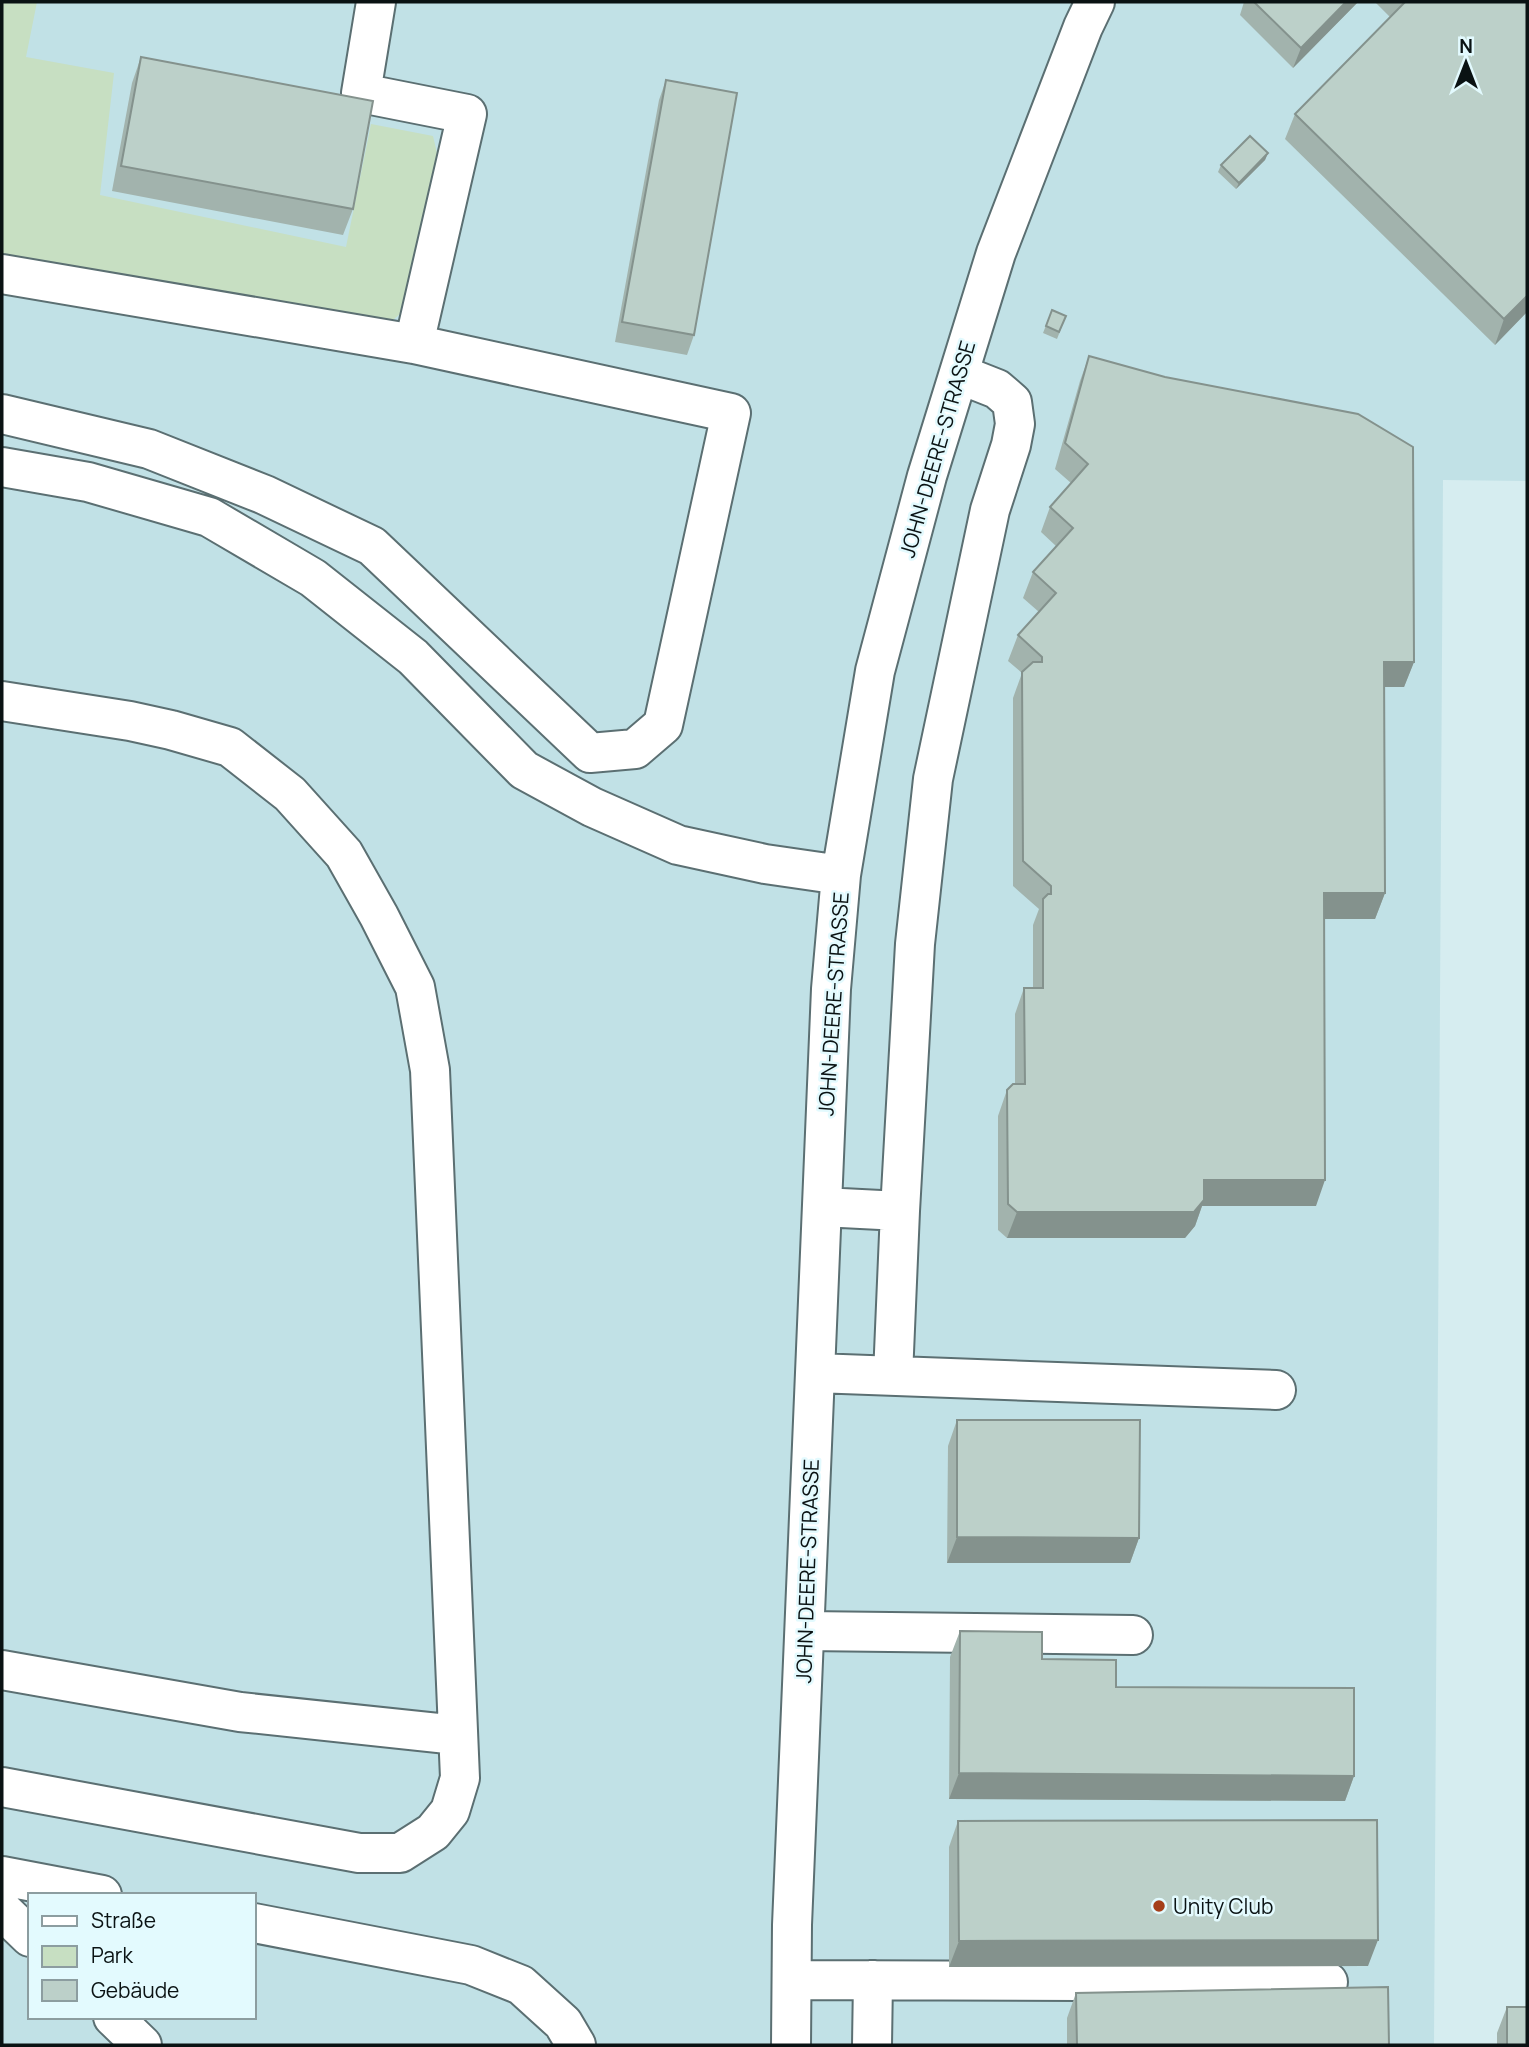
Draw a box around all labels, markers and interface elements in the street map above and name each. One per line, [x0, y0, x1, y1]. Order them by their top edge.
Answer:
north arrow [1431, 28, 1501, 98]
text: N [1459, 33, 1473, 59]
street label: JOHN-DEERE-STRASSE [893, 337, 981, 561]
street label: JOHN-DEERE-STRASSE [811, 891, 855, 1117]
street label: JOHN-DEERE-STRASSE [789, 1458, 825, 1684]
place label: Unity Club [1173, 1892, 1273, 1920]
legend [28, 1893, 256, 2019]
marker: Unity Club [1151, 1898, 1167, 1914]
text: Straße [91, 1906, 156, 1934]
text: Park [91, 1941, 133, 1969]
text: Gebäude [91, 1976, 179, 2004]

